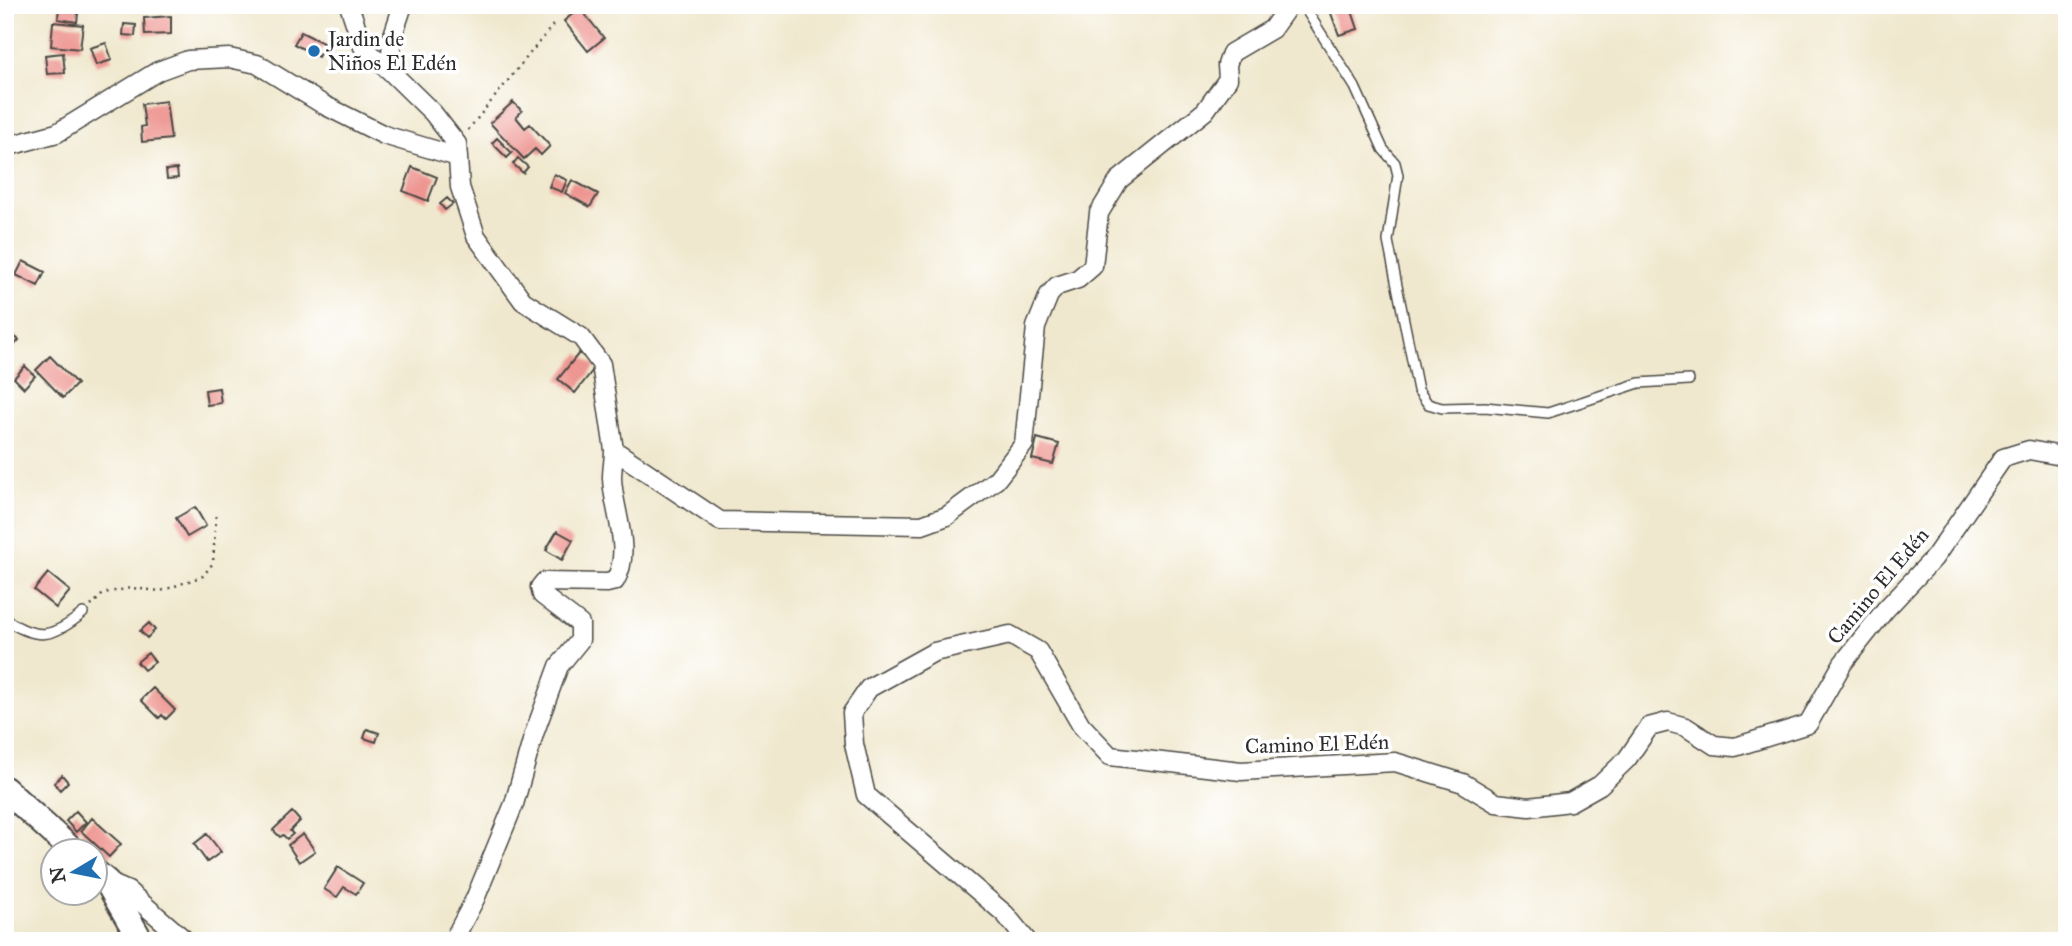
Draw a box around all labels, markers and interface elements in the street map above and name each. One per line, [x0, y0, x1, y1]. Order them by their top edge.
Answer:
place label: Jardin de Niños El Edén [326, 26, 457, 76]
marker: Jardin de Niños El Edén [306, 43, 322, 59]
street label: Camino El Edén [1822, 522, 1934, 650]
street label: Camino El Edén [1245, 728, 1389, 760]
north arrow [38, 838, 108, 908]
text: N [45, 865, 70, 885]

